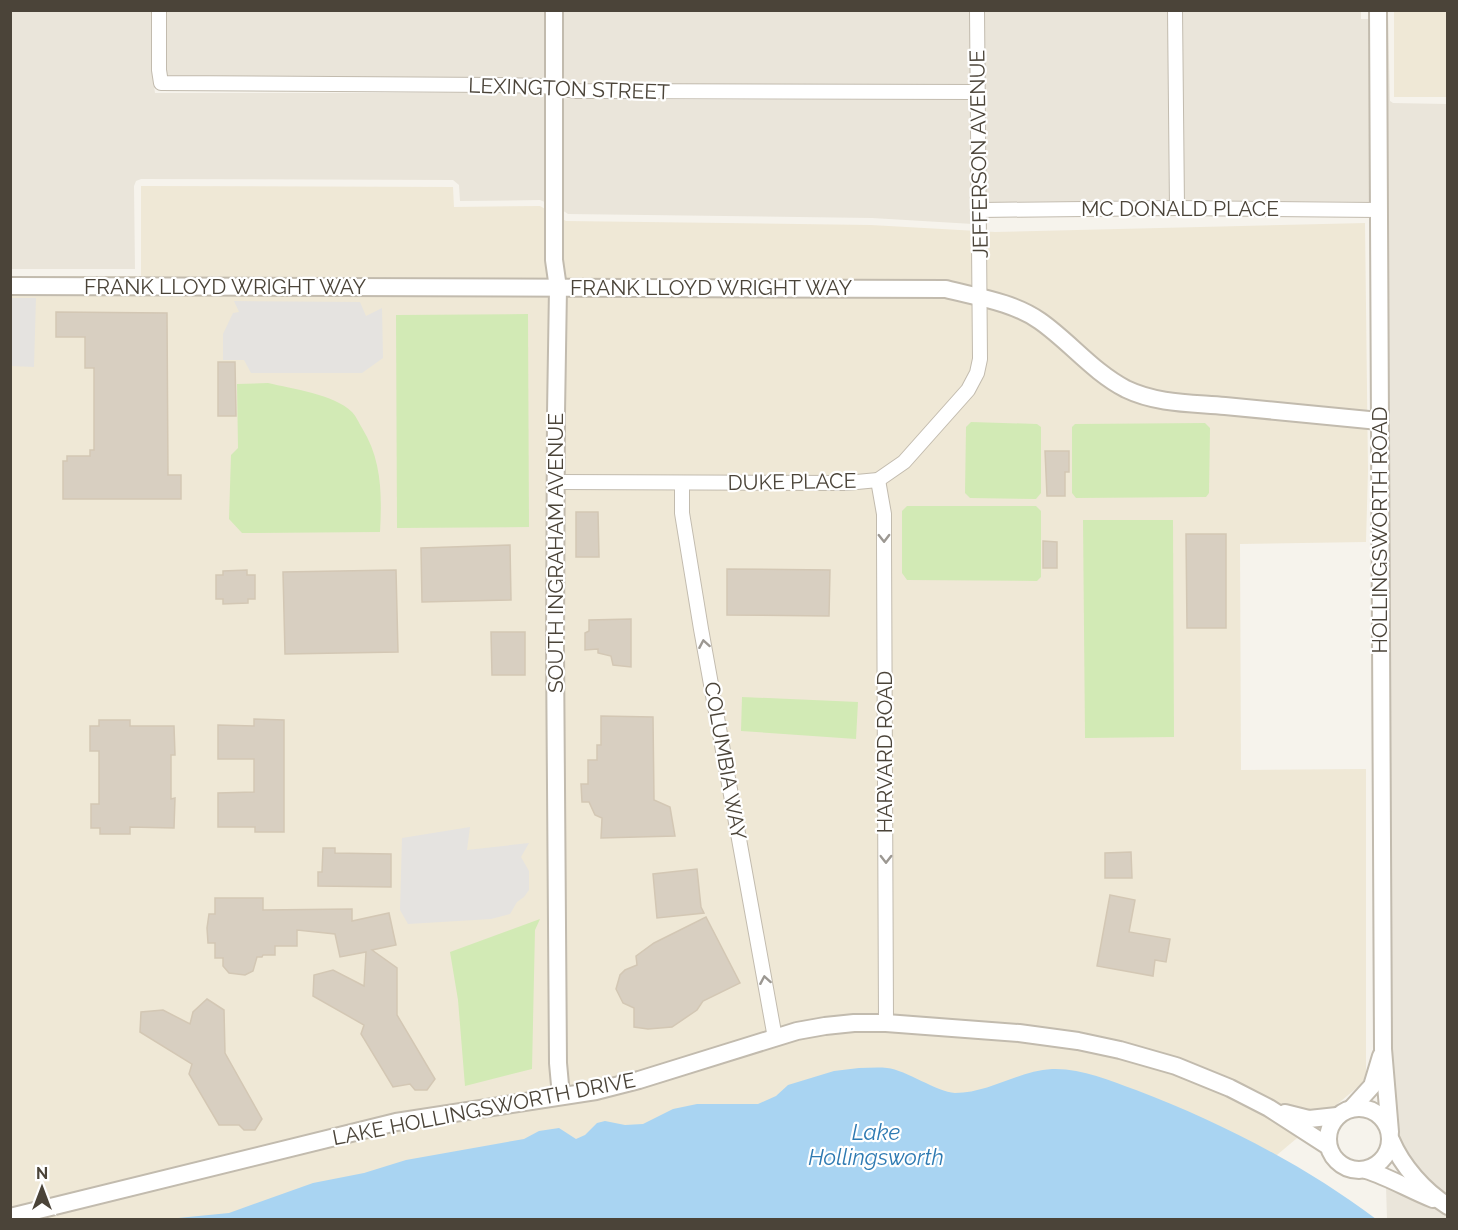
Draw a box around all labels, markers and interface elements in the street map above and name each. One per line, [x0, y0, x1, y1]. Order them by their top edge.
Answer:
street label: JEFFERSON AVENUE [964, 50, 993, 258]
street label: LEXINGTON STREET [468, 72, 670, 105]
street label: MC DONALD PLACE [1081, 196, 1279, 221]
street label: FRANK LLOYD WRIGHT WAY [84, 274, 366, 299]
street label: FRANK LLOYD WRIGHT WAY [570, 275, 852, 300]
street label: HOLLINGSWORTH ROAD [1367, 406, 1392, 654]
street label: SOUTH INGRAHAM AVENUE [543, 413, 568, 693]
street label: DUKE PLACE [727, 468, 857, 495]
one-way arrow [878, 534, 890, 543]
one-way arrow [698, 639, 711, 649]
street label: HARVARD ROAD [872, 671, 897, 833]
street label: COLUMBIA WAY [699, 680, 752, 842]
one-way arrow [880, 855, 892, 864]
one-way arrow [759, 976, 772, 986]
street label: LAKE HOLLINGSWORTH DRIVE [330, 1067, 638, 1150]
water label: Lake Hollingsworth [808, 1119, 944, 1170]
north arrow [12, 1158, 72, 1218]
text: N [36, 1164, 48, 1183]

